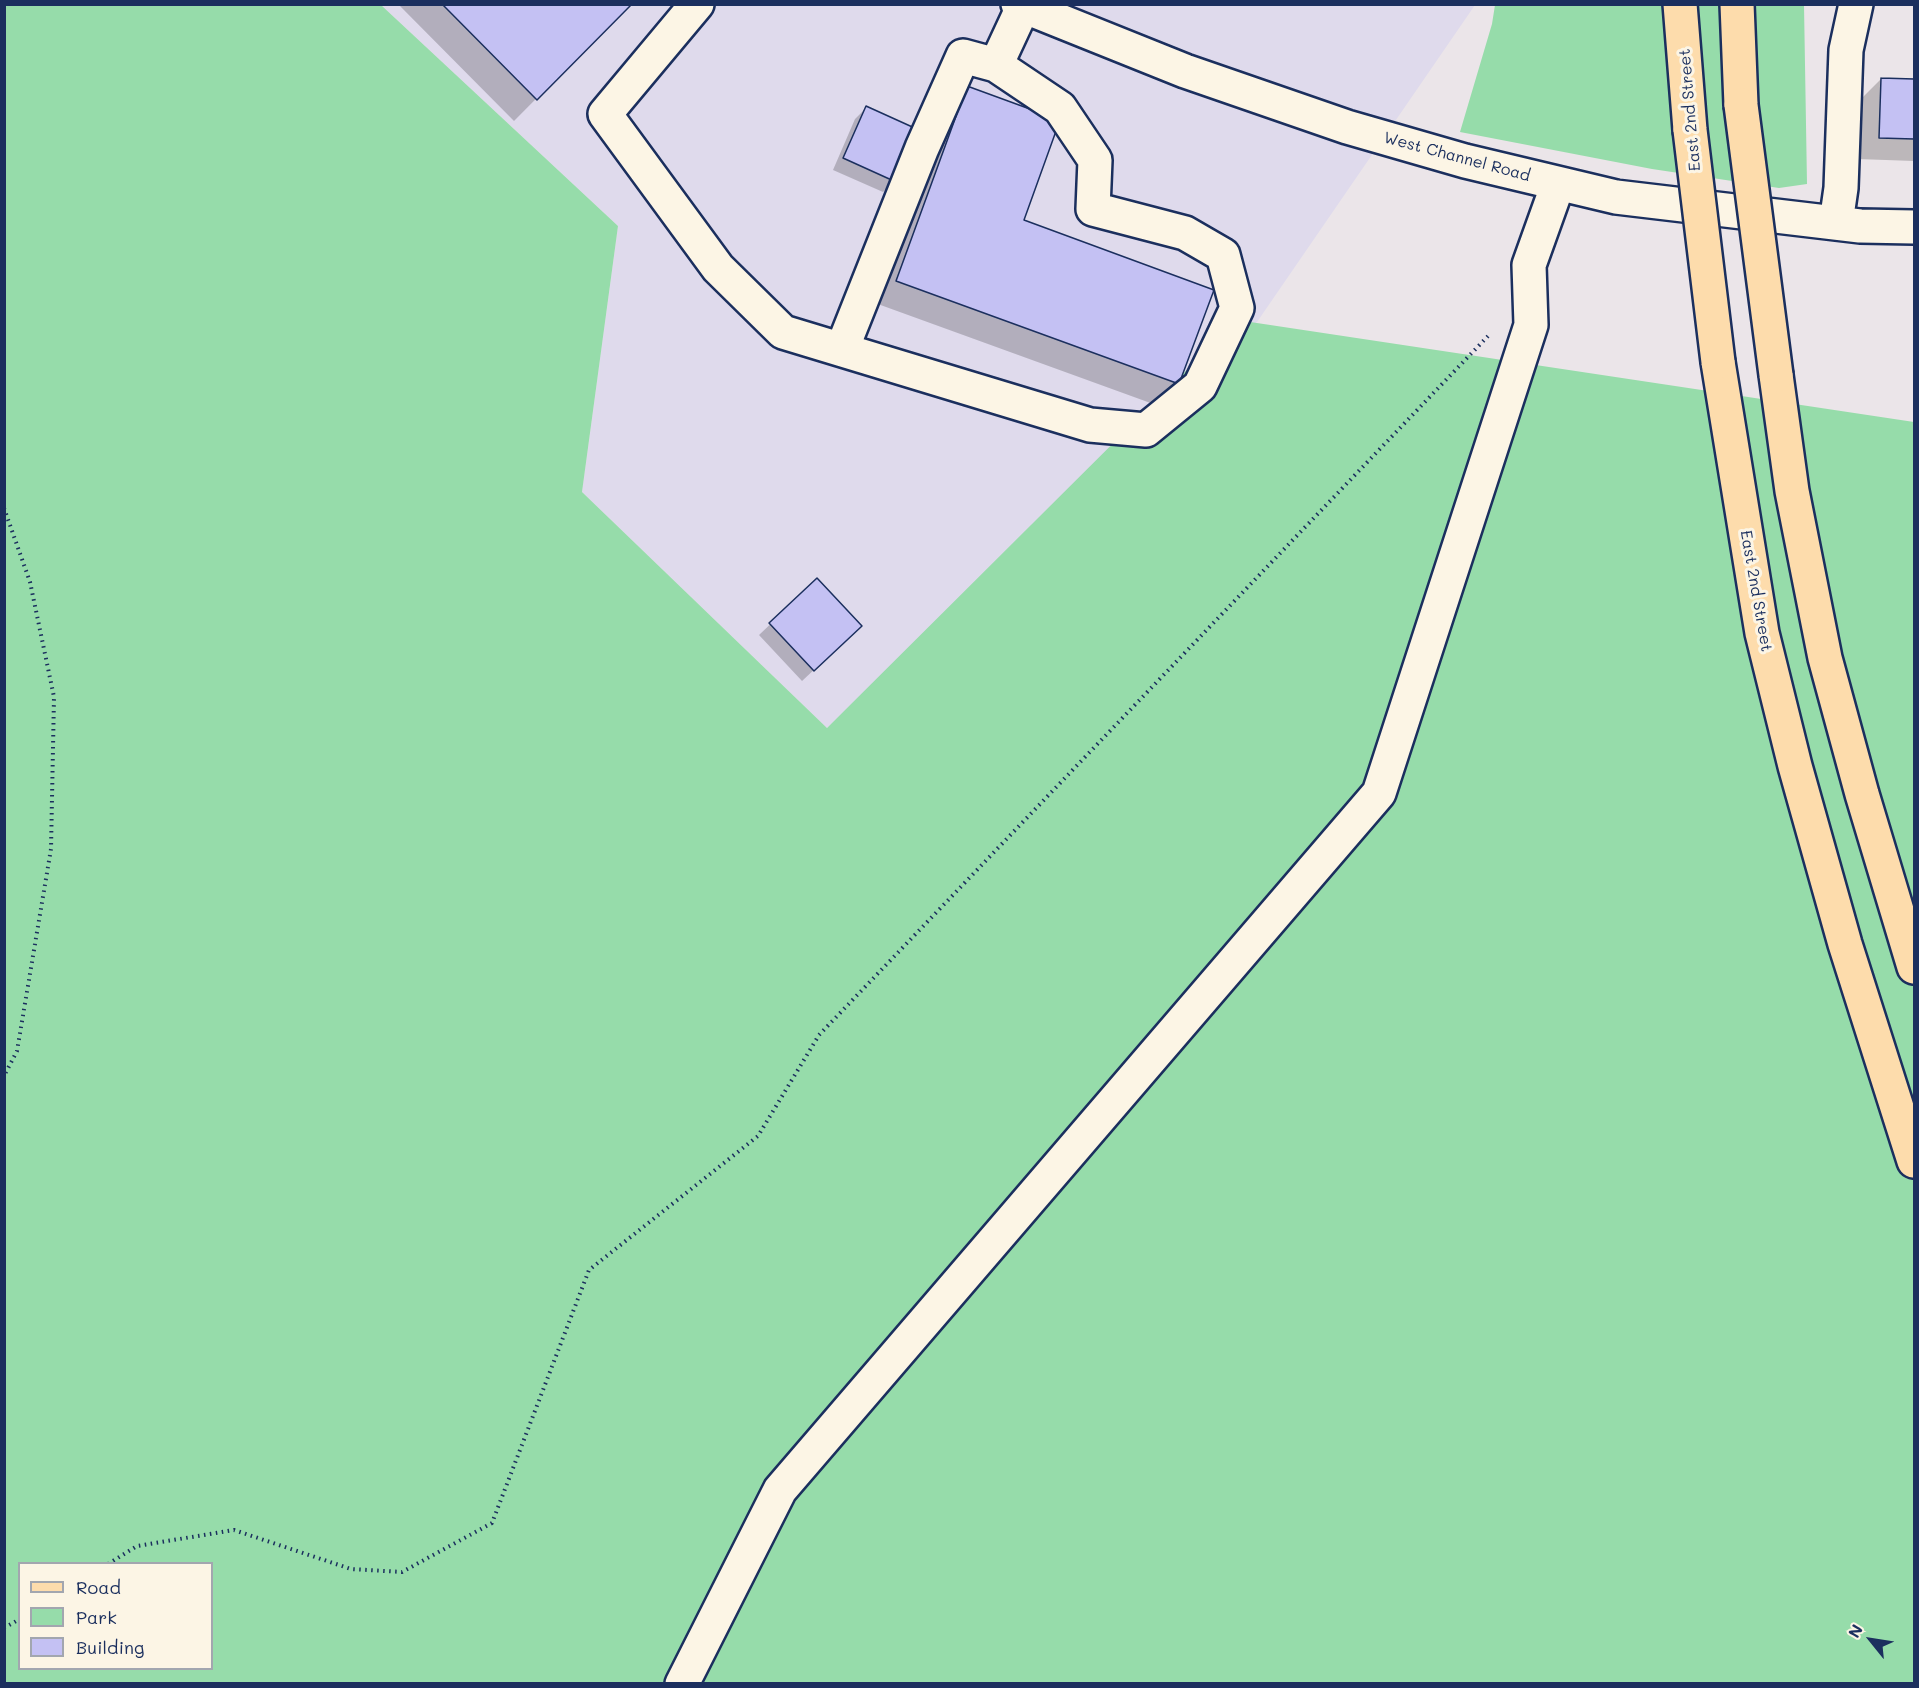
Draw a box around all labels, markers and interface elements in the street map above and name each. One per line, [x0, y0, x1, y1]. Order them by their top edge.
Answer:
street label: East 2nd Street [1675, 48, 1705, 172]
street label: West Channel Road [1382, 128, 1532, 186]
street label: East 2nd Street [1736, 529, 1776, 653]
legend [18, 1562, 213, 1670]
text: Road [76, 1575, 121, 1599]
text: Park [76, 1605, 117, 1629]
north arrow [1841, 1610, 1901, 1670]
text: N [1843, 1620, 1867, 1641]
text: Building [76, 1635, 144, 1659]

